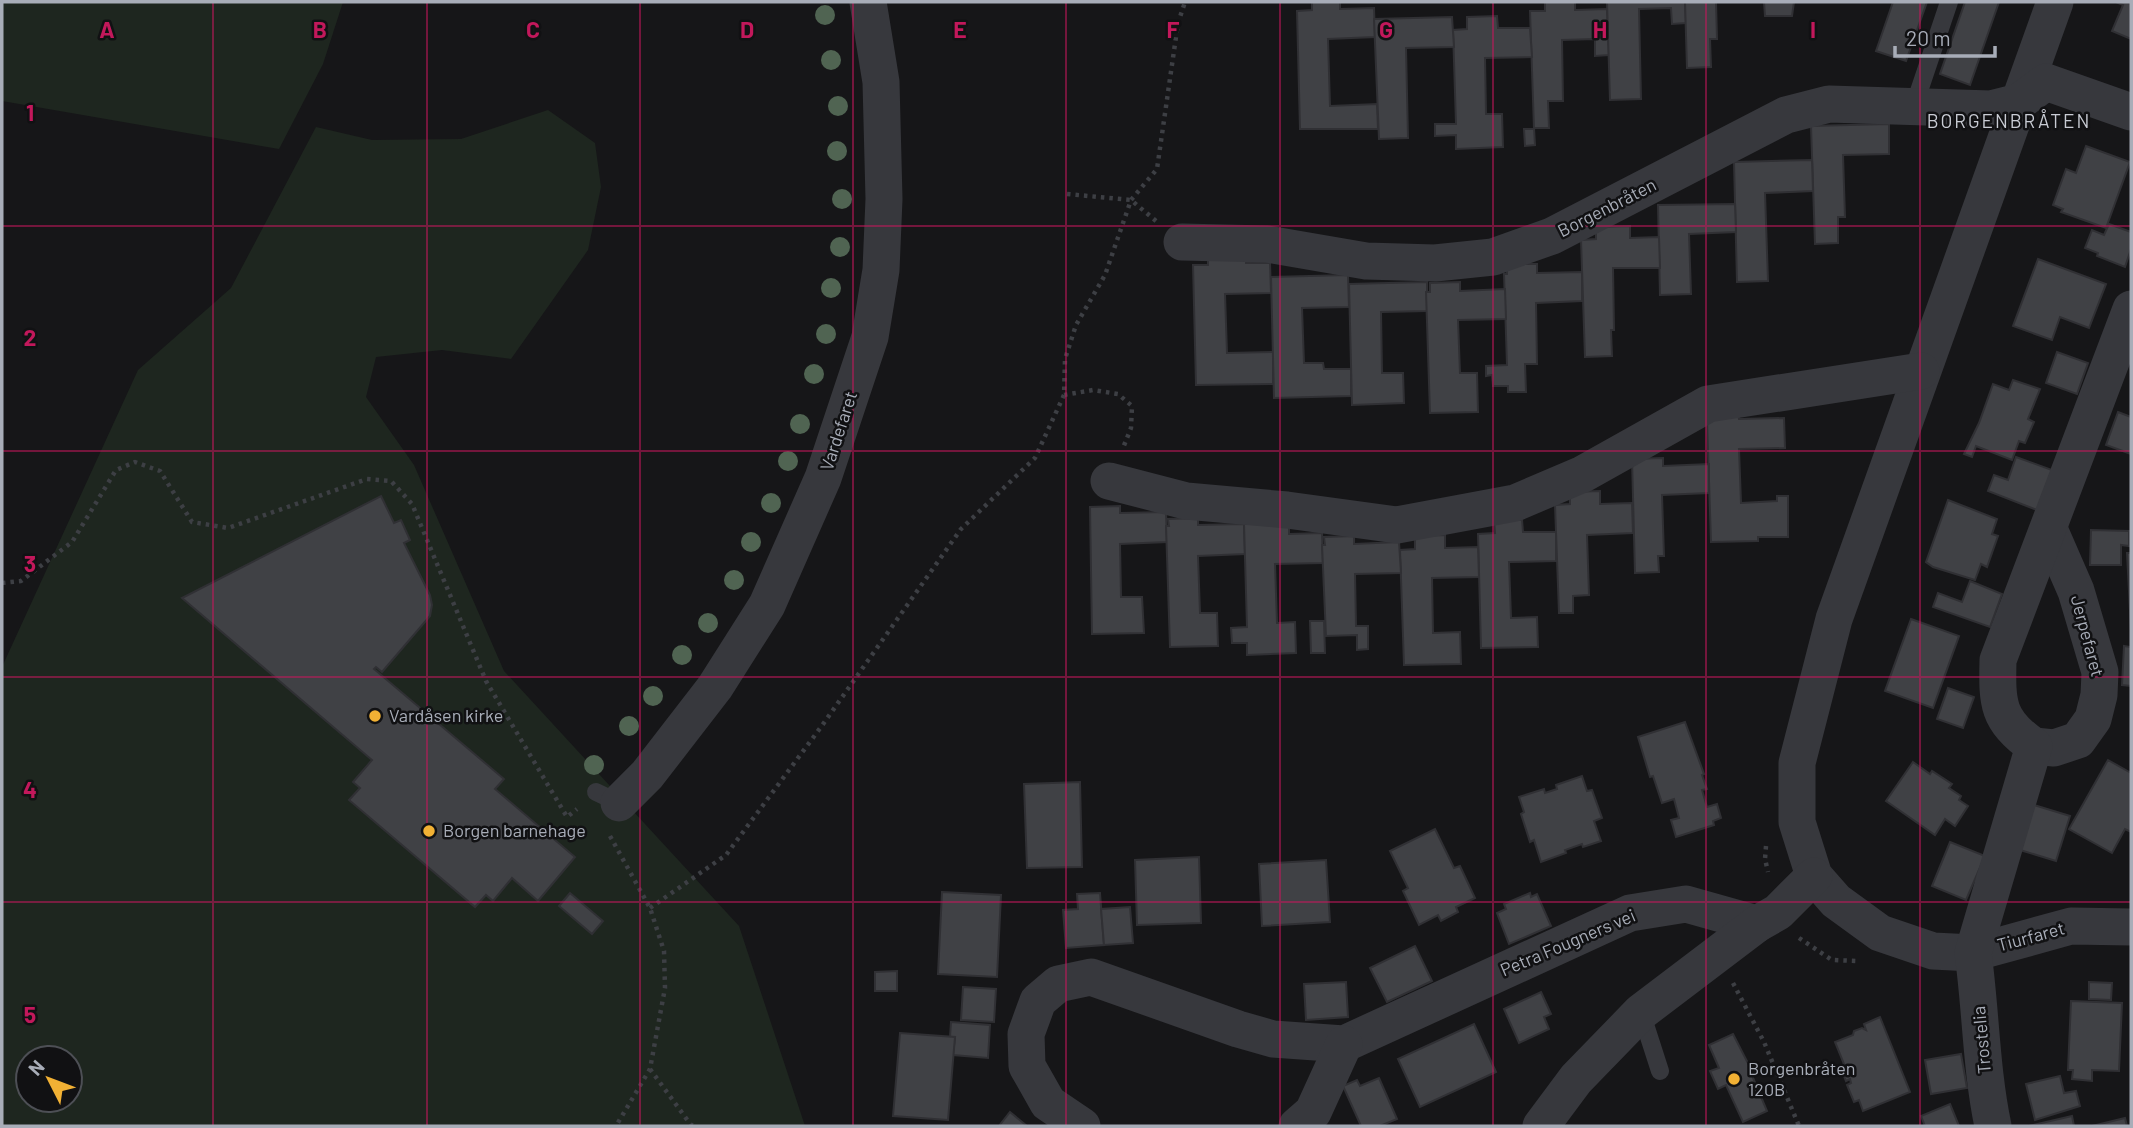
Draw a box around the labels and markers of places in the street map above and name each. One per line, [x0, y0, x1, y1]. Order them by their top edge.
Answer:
place label: Vardåsen kirke [389, 704, 503, 726]
marker: Vardåsen kirke [367, 708, 383, 724]
place label: Borgen barnehage [443, 819, 586, 841]
marker: Borgen barnehage [421, 823, 437, 839]
place label: Borgenbråten 120B [1748, 1057, 1855, 1100]
marker: Borgenbråten 120B [1726, 1071, 1742, 1087]

